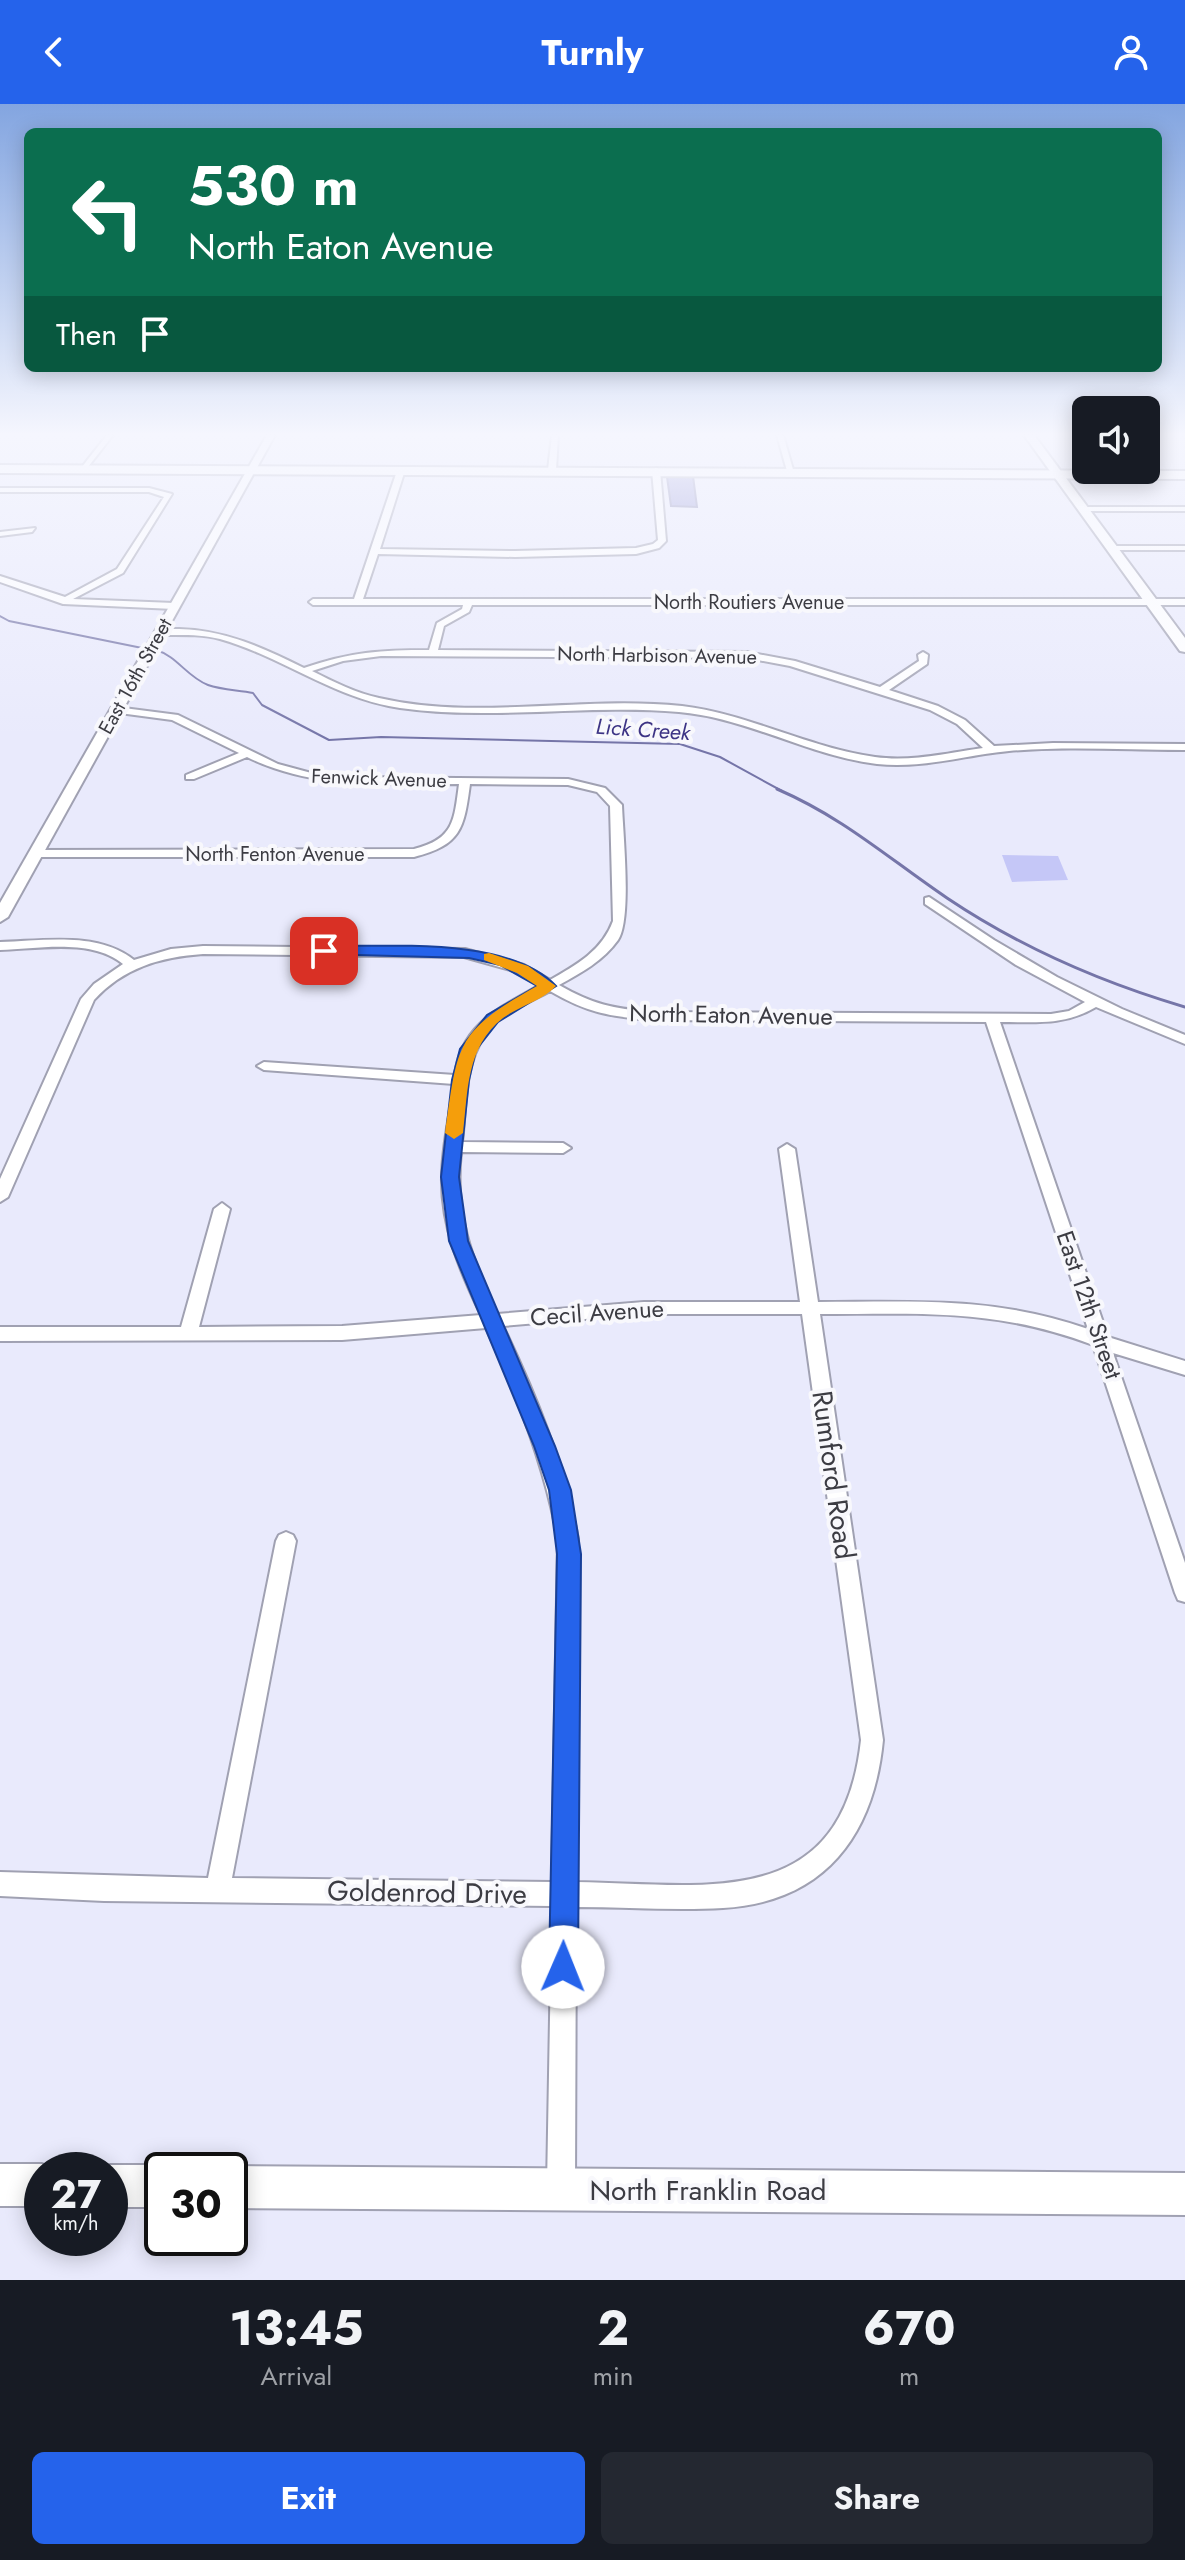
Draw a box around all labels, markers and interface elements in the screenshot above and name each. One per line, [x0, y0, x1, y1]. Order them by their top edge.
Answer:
text: Turnly [542, 26, 644, 78]
icon: back [32, 30, 76, 74]
icon: person [1109, 30, 1153, 74]
text: 530 m [188, 145, 359, 226]
icon: left [56, 160, 160, 264]
text: North Eaton Avenue [188, 220, 494, 272]
icon: arrive [133, 312, 177, 356]
text: Then [56, 313, 117, 356]
map controls [1072, 396, 1160, 484]
button: sound [1072, 396, 1160, 484]
street label: North Routiers Avenue [654, 588, 844, 617]
street label: East 16th Street [91, 613, 179, 740]
street label: North Harbison Avenue [557, 639, 757, 672]
water label: Lick Creek [595, 710, 693, 748]
street label: Fenwick Avenue [311, 762, 447, 795]
street label: North Fenton Avenue [185, 840, 365, 869]
pin [290, 917, 358, 985]
icon: arrive [302, 929, 346, 973]
street label: North Eaton Avenue [629, 995, 833, 1034]
street label: East 12th Street [1048, 1226, 1131, 1384]
street label: Cecil Avenue [529, 1290, 665, 1335]
street label: Rumford Road [801, 1388, 866, 1562]
street label: Goldenrod Drive [327, 1870, 527, 1915]
position arrow [521, 1925, 605, 2009]
speed limit sign: 30 [144, 2152, 248, 2256]
text: 27 [51, 2165, 101, 2223]
street label: North Franklin Road [589, 2170, 827, 2211]
text: km/h [53, 2209, 99, 2238]
text: 13:45 [229, 2294, 363, 2363]
text: 2 [597, 2294, 629, 2363]
text: 670 [863, 2294, 956, 2363]
text: Arrival [261, 2357, 332, 2395]
text: min [593, 2357, 634, 2395]
text: m [899, 2357, 919, 2395]
button: Exit [32, 2452, 585, 2544]
button: Share [601, 2452, 1153, 2544]

